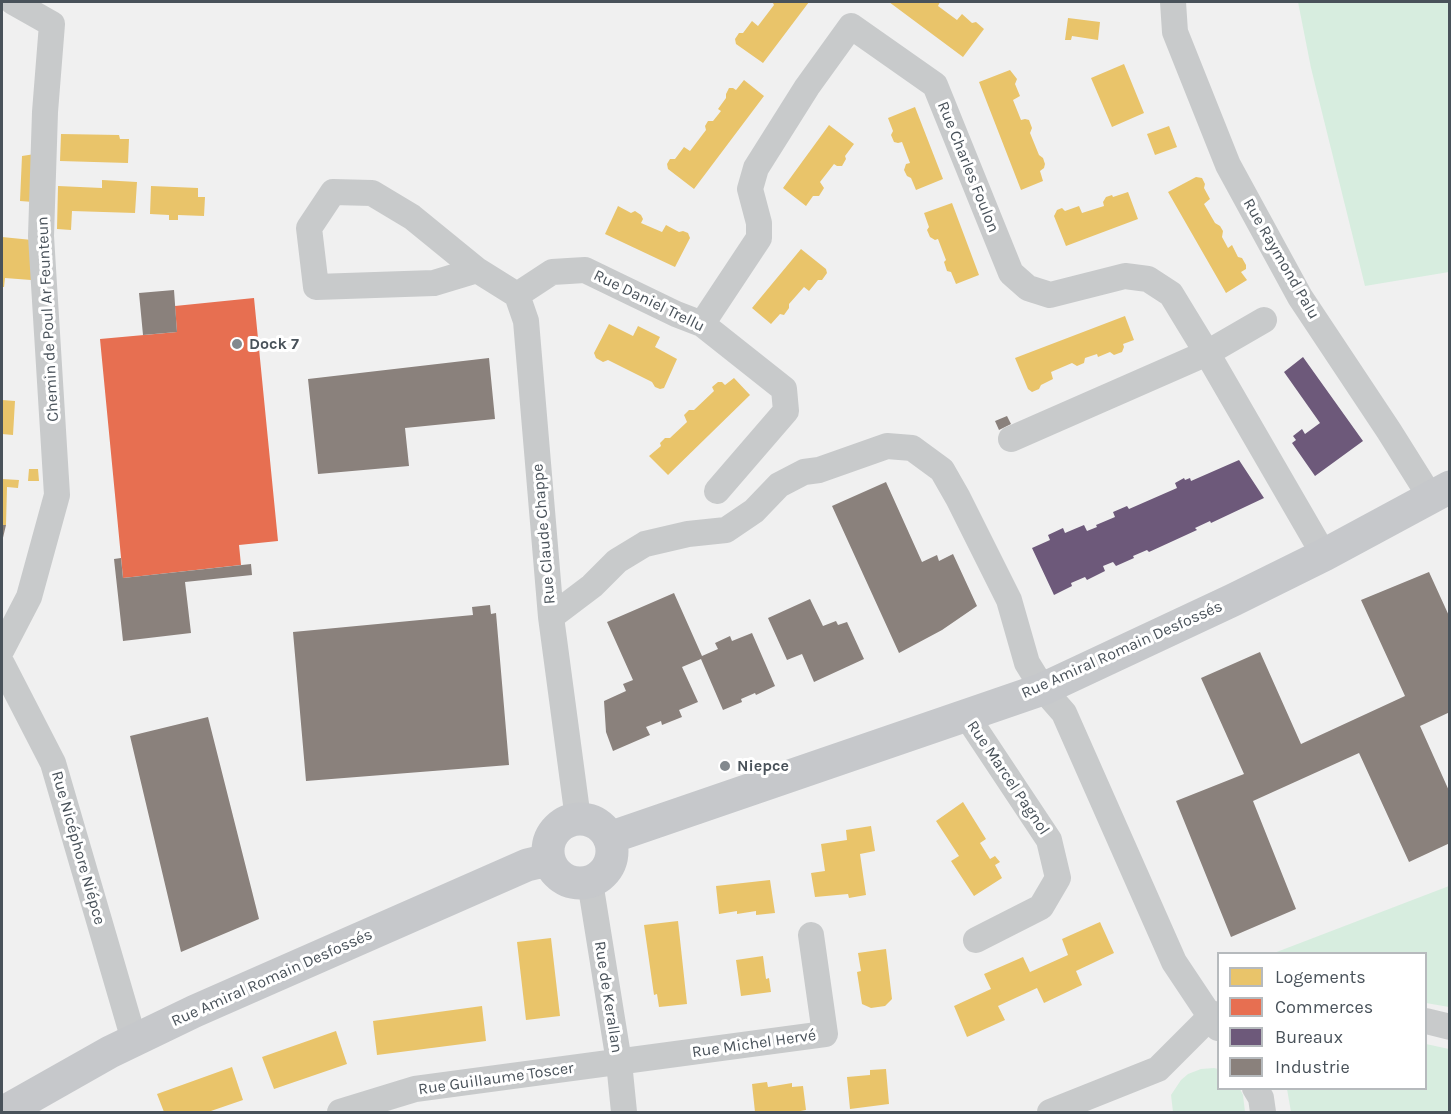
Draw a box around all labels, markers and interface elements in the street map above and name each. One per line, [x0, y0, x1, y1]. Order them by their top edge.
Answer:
street label: Rue Charles Foulon [933, 99, 1003, 235]
street label: Rue Raymond Palu [1239, 195, 1323, 323]
street label: Chemin de Poul Ar Feunteun [33, 216, 63, 422]
street label: Rue Daniel Trellu [590, 266, 708, 336]
place label: Dock 7 [249, 334, 299, 354]
marker: Dock 7 [230, 337, 244, 351]
street label: Rue Claude Chappe [528, 463, 560, 605]
street label: Rue Amiral Romain Desfossés [1018, 597, 1226, 703]
street label: Rue Marcel Pagnol [963, 717, 1053, 839]
place label: Niepce [737, 756, 789, 776]
marker: Niepce [718, 759, 732, 773]
street label: Rue Nicéphore Niépce [47, 769, 109, 927]
street label: Rue Amiral Romain Desfossés [168, 925, 376, 1031]
street label: Rue de Kerallan [590, 940, 626, 1054]
legend [1217, 952, 1427, 1090]
text: Logements [1275, 966, 1366, 988]
text: Commerces [1275, 996, 1373, 1018]
street label: Rue Michel Hervé [691, 1026, 817, 1062]
text: Bureaux [1275, 1026, 1343, 1048]
text: Industrie [1275, 1056, 1350, 1078]
street label: Rue Guillaume Toscer [417, 1059, 575, 1099]

